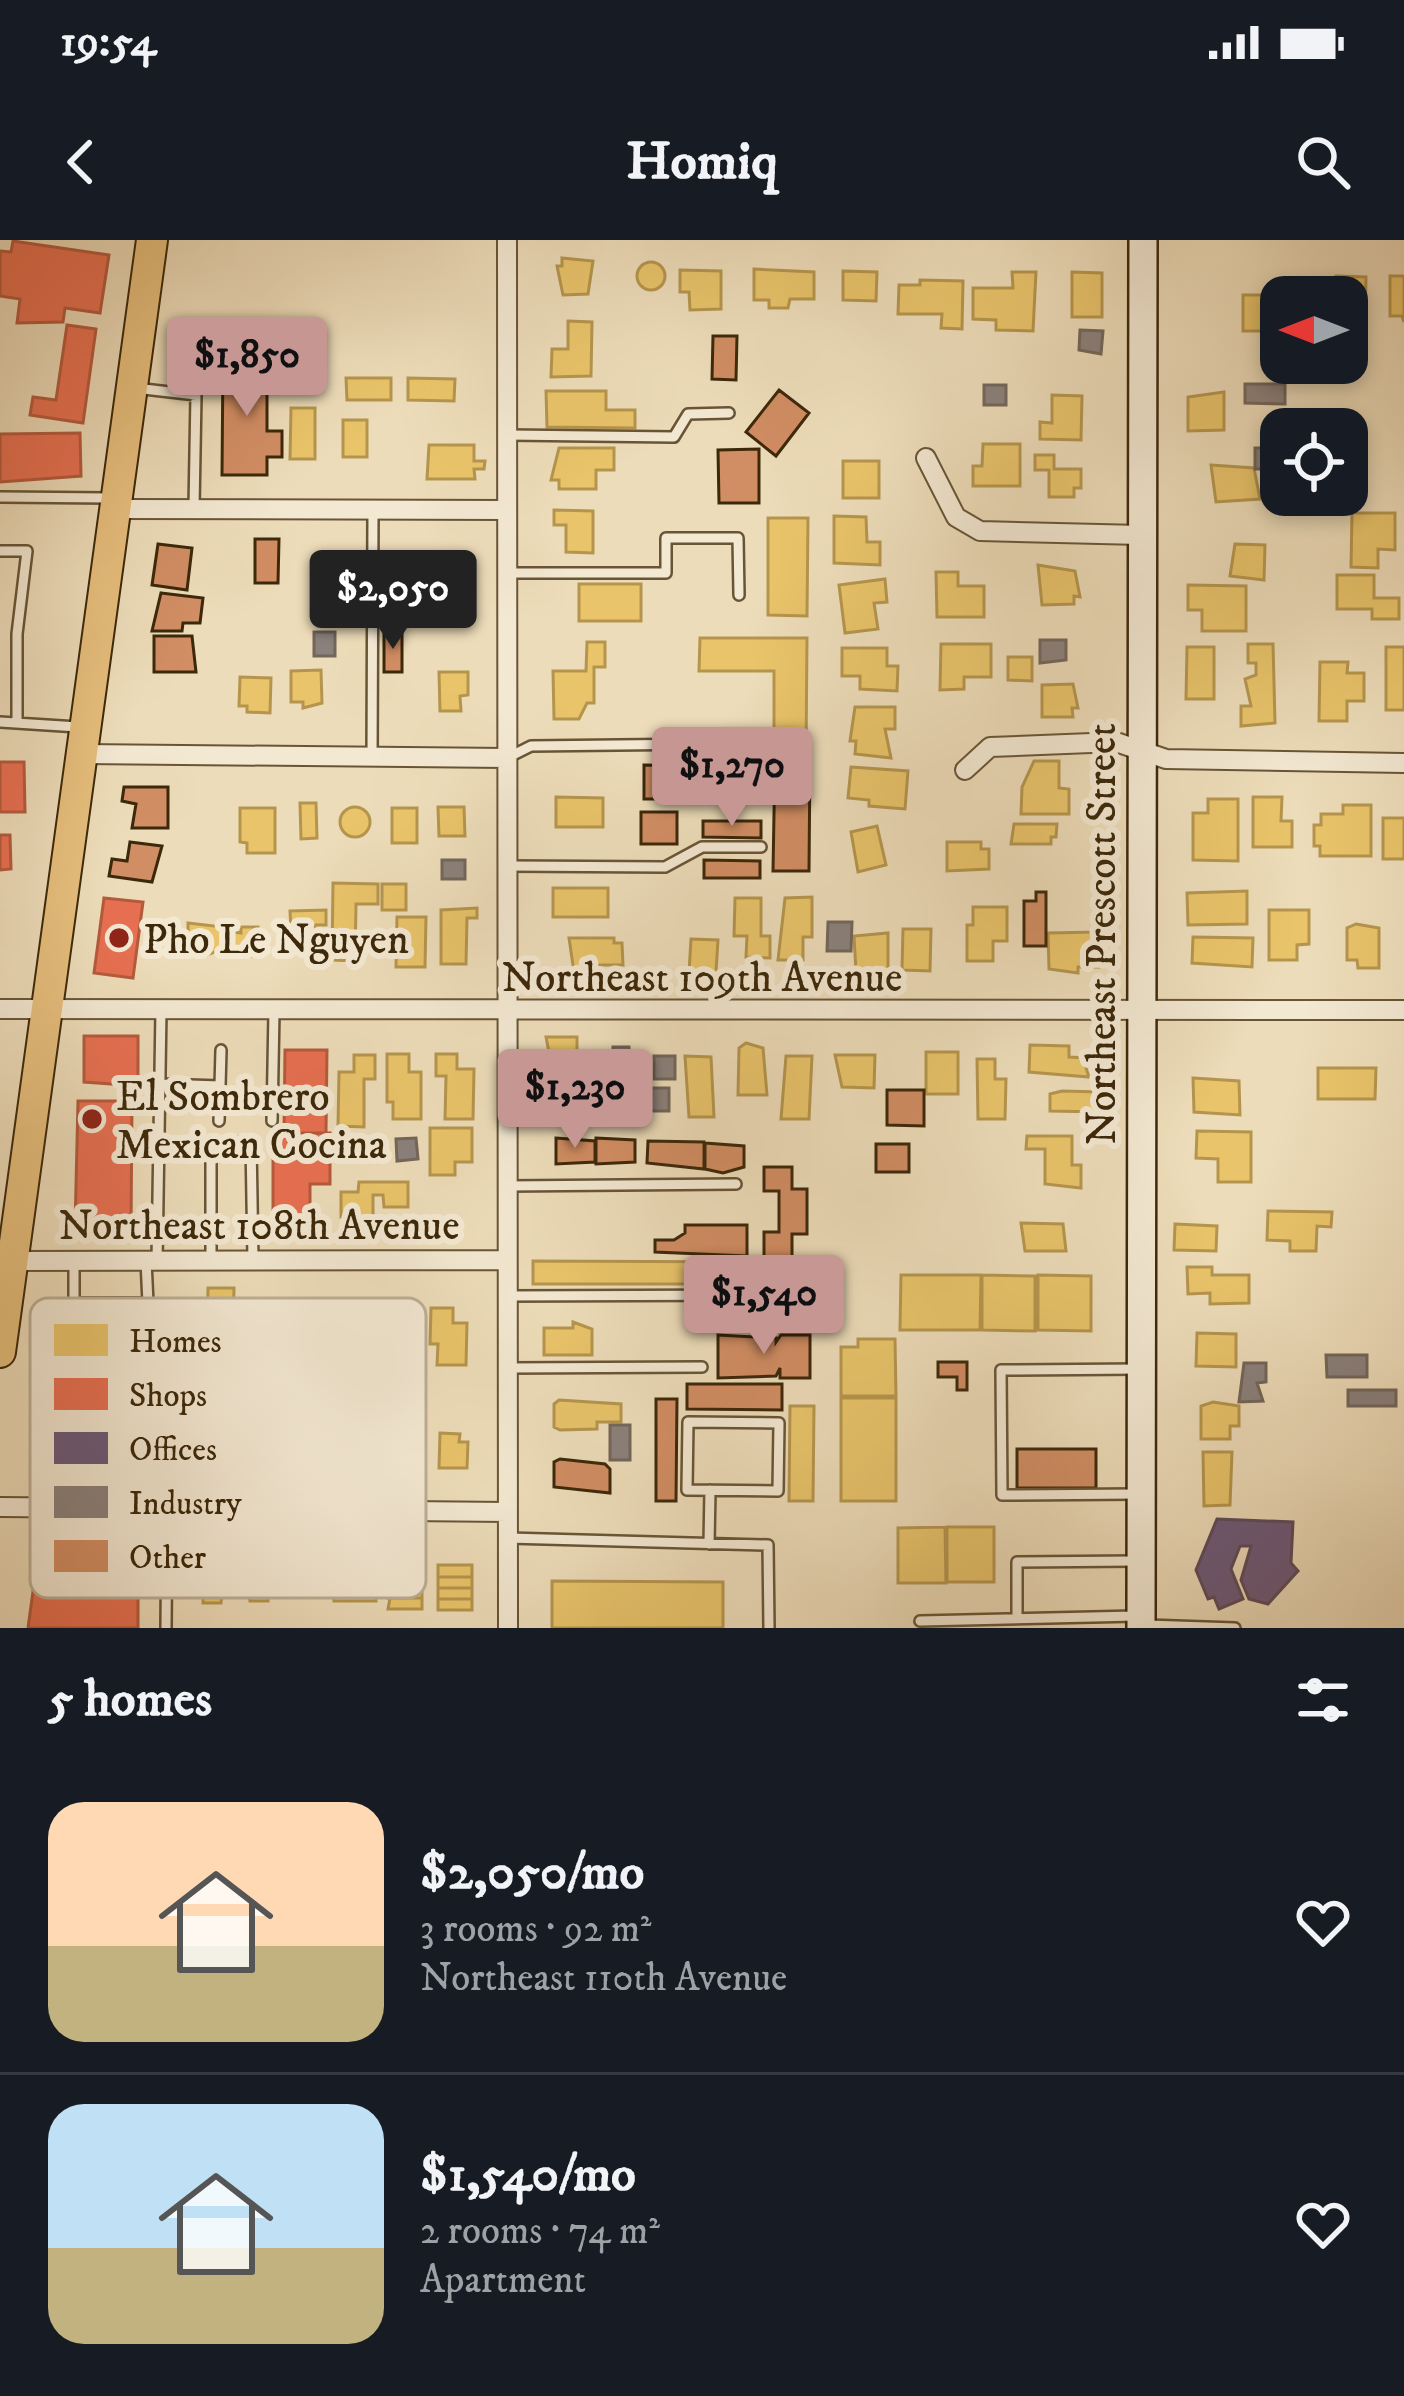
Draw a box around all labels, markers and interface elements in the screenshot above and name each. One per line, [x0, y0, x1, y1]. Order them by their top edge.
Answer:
text: 19:54 [60, 14, 156, 70]
icon: back [48, 129, 114, 195]
text: Homiq [626, 129, 778, 196]
icon: search [1290, 129, 1356, 195]
north arrow [1260, 276, 1368, 384]
map controls [1260, 276, 1368, 516]
pin: $1,850 [149, 317, 345, 419]
text: $1,850 [194, 331, 300, 380]
button: locate [1260, 408, 1368, 516]
pin: $2,050 [295, 550, 491, 652]
text: $2,050 [337, 564, 449, 613]
street label: Northeast Prescott Street [1077, 723, 1129, 1145]
pin: $1,270 [634, 727, 830, 829]
text: $1,270 [679, 741, 785, 790]
place label: Pho Le Nguyen [143, 915, 409, 967]
marker: Pho Le Nguyen [106, 925, 132, 951]
street label: Northeast 109th Avenue [502, 953, 903, 1005]
pin: $1,230 [477, 1049, 673, 1151]
text: $1,230 [525, 1063, 625, 1112]
place label: El Sombrero Mexican Cocina [116, 1072, 387, 1172]
marker: El Sombrero Mexican Cocina [79, 1106, 105, 1132]
street label: Northeast 108th Avenue [58, 1201, 460, 1253]
pin: $1,540 [666, 1255, 862, 1357]
text: $1,540 [711, 1269, 817, 1318]
legend [30, 1298, 426, 1598]
text: Homes [129, 1322, 222, 1363]
text: Shops [129, 1376, 207, 1417]
text: Offices [129, 1430, 217, 1471]
text: Industry [129, 1484, 242, 1525]
text: Other [129, 1538, 207, 1579]
icon: filters [1290, 1667, 1356, 1733]
text: 5 homes [48, 1668, 212, 1732]
text: $2,050/mo [420, 1841, 644, 1905]
icon: home [144, 1850, 288, 1994]
icon: heart [1290, 1889, 1356, 1955]
text: 3 rooms · 92 m² [420, 1905, 652, 1954]
text: Northeast 110th Avenue [420, 1954, 787, 2003]
text: $1,540/mo [420, 2143, 636, 2207]
icon: home [144, 2152, 288, 2296]
icon: heart [1290, 2191, 1356, 2257]
text: 2 rooms · 74 m² [420, 2207, 660, 2256]
text: Apartment [420, 2256, 586, 2305]

